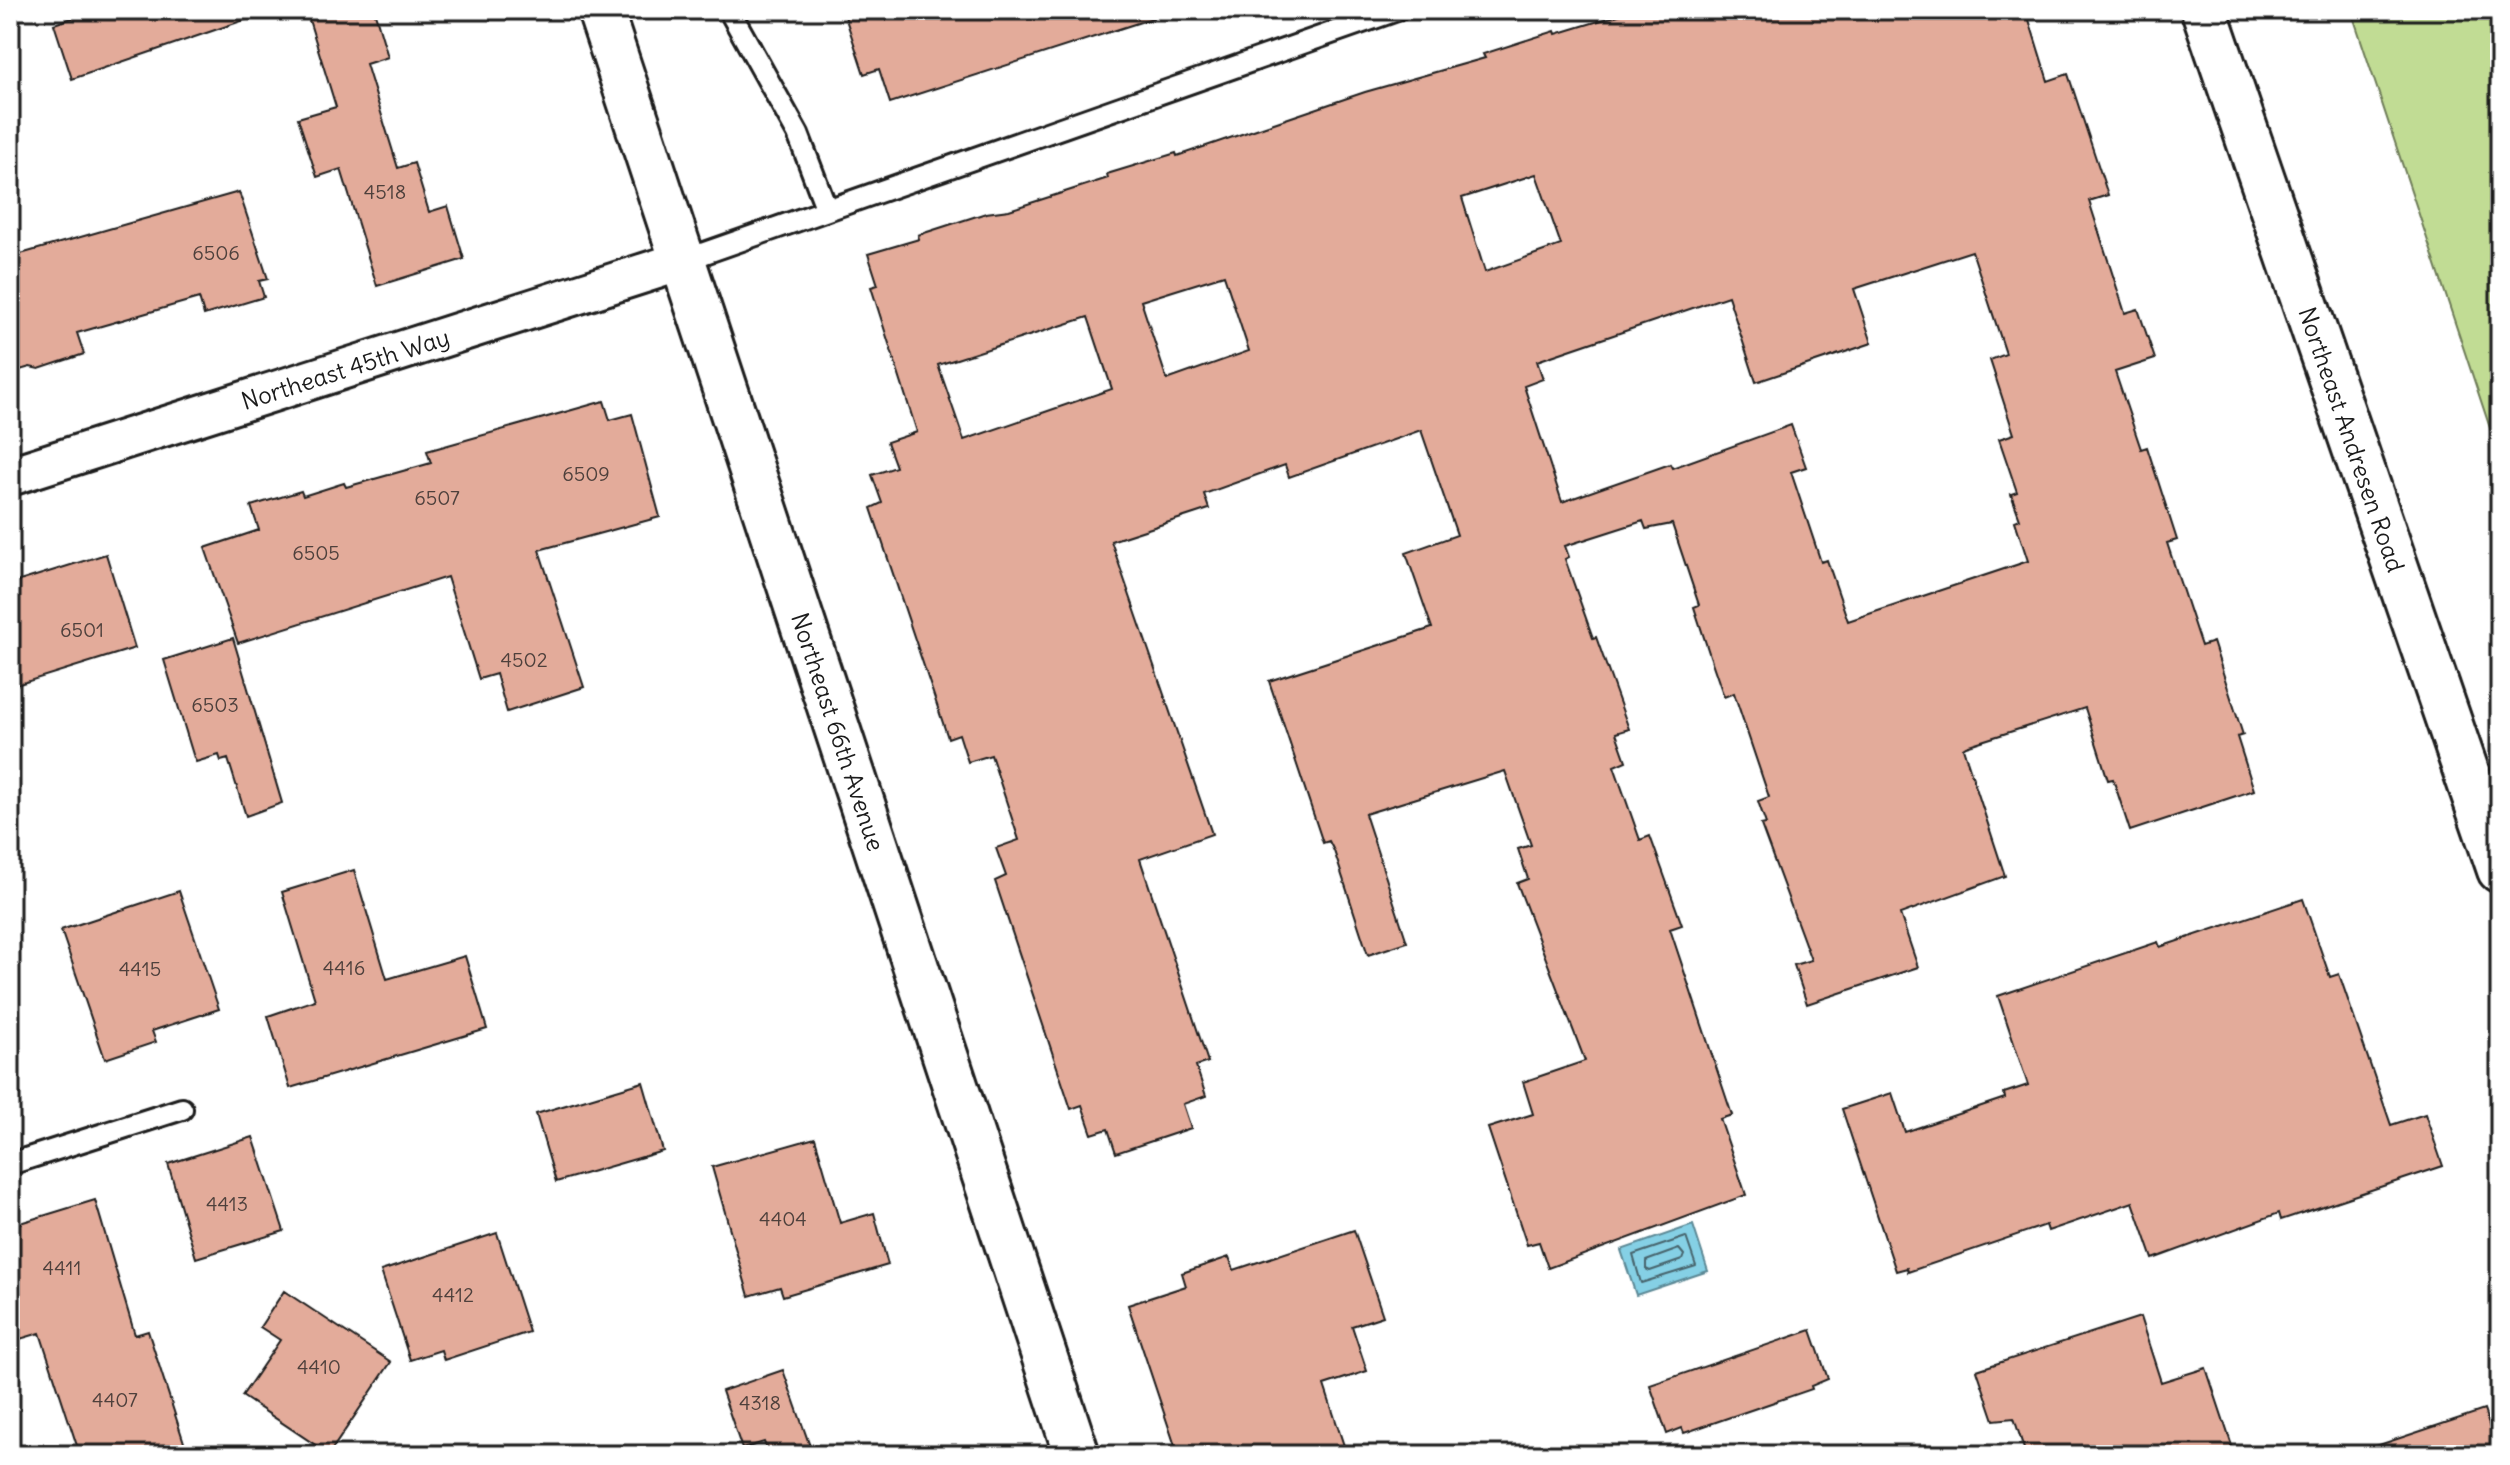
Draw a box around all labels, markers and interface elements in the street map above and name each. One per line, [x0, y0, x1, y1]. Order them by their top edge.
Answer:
house number: 4518 [364, 179, 406, 204]
house number: 6506 [192, 240, 240, 265]
street label: Northeast Andresen Road [2292, 303, 2411, 576]
street label: Northeast 45th Way [238, 321, 453, 416]
house number: 6509 [562, 461, 610, 486]
house number: 6507 [414, 485, 460, 510]
house number: 6505 [292, 540, 340, 565]
street label: Northeast 66th Avenue [785, 609, 891, 855]
house number: 6501 [60, 617, 104, 642]
house number: 4502 [500, 647, 548, 672]
house number: 6503 [191, 692, 239, 717]
house number: 4416 [323, 955, 365, 980]
house number: 4415 [119, 956, 161, 981]
house number: 4413 [206, 1191, 248, 1216]
house number: 4404 [759, 1206, 807, 1231]
house number: 4411 [43, 1255, 81, 1280]
house number: 4412 [432, 1282, 474, 1307]
house number: 4410 [297, 1354, 341, 1379]
house number: 4407 [92, 1387, 138, 1412]
house number: 4318 [739, 1390, 781, 1415]

